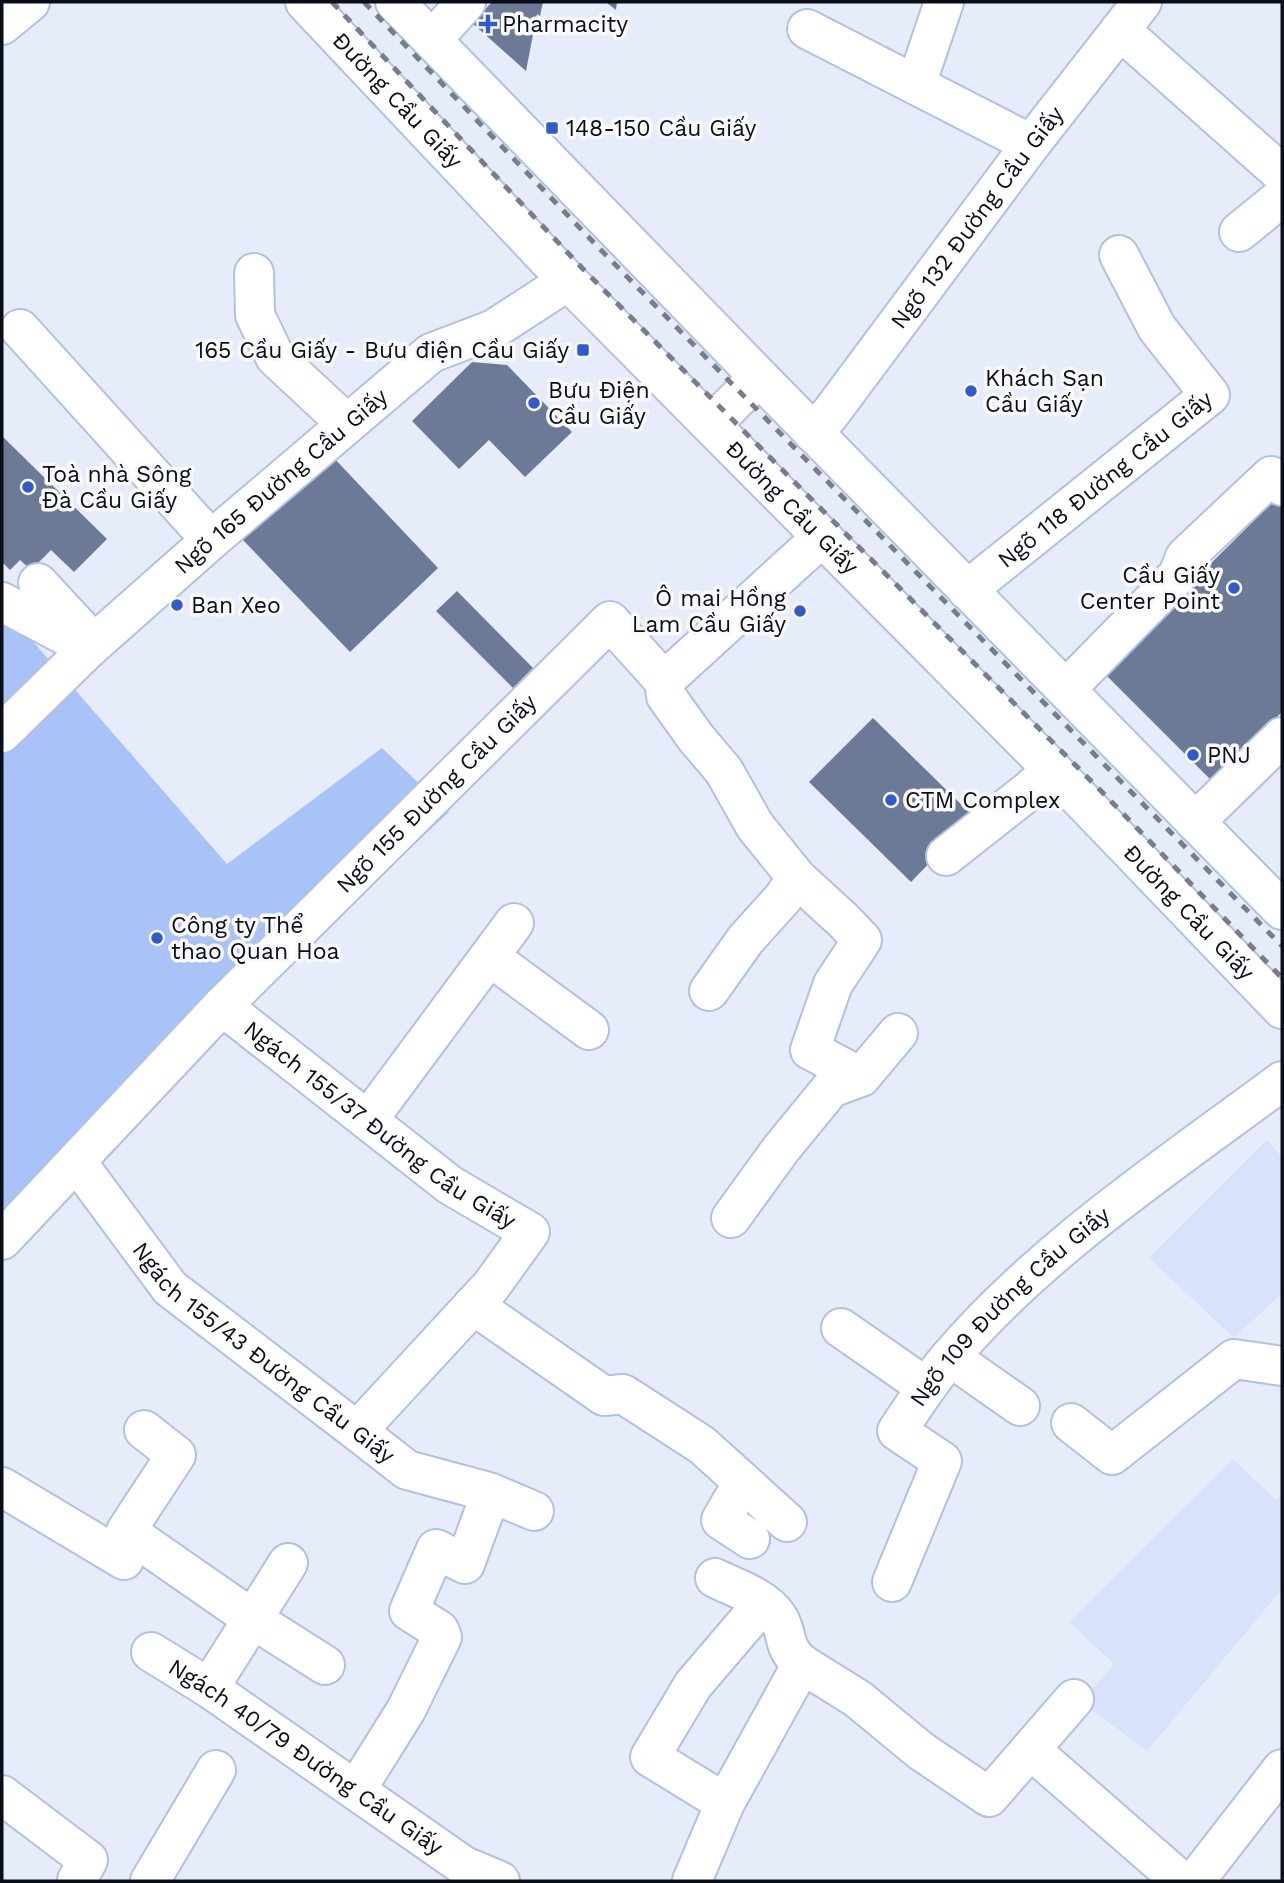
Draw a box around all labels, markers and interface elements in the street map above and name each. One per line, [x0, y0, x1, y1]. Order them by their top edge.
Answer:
place label: Pharmacity [502, 11, 628, 38]
marker: Pharmacity [480, 16, 496, 32]
street label: Đường Cầu Giấy [327, 27, 468, 174]
street label: Ngõ 132 Đường Cầu Giấy [885, 101, 1069, 334]
place label: 148-150 Cầu Giấy [566, 115, 756, 142]
marker: 148-150 Cầu Giấy [544, 120, 560, 136]
place label: 165 Cầu Giấy - Bưu điện Cầu Giấy [195, 337, 569, 364]
marker: 165 Cầu Giấy - Bưu điện Cầu Giấy [575, 342, 591, 358]
place label: Khách Sạn Cầu Giấy [985, 365, 1104, 418]
place label: Bưu Điện Cầu Giấy [548, 377, 650, 430]
street label: Ngõ 165 Đường Cầu Giấy [169, 383, 393, 579]
marker: Khách Sạn Cầu Giấy [963, 383, 979, 399]
street label: Ngõ 118 Đường Cầu Giấy [992, 385, 1218, 573]
marker: Bưu Điện Cầu Giấy [526, 395, 542, 411]
street label: Đường Cầu Giấy [720, 435, 864, 580]
place label: Toà nhà Sông Đà Cầu Giấy [42, 461, 192, 514]
marker: Toà nhà Sông Đà Cầu Giấy [20, 479, 36, 495]
place label: Cầu Giấy Center Point [1080, 562, 1220, 615]
marker: Cầu Giấy Center Point [1226, 580, 1242, 596]
place label: Ô mai Hồng Lam Cầu Giấy [632, 584, 787, 638]
place label: Ban Xeo [191, 592, 281, 619]
marker: Ban Xeo [169, 597, 185, 613]
marker: Ô mai Hồng Lam Cầu Giấy [792, 603, 808, 619]
street label: Ngõ 155 Đường Cầu Giấy [331, 688, 542, 898]
place label: PNJ [1207, 742, 1251, 769]
marker: PNJ [1185, 747, 1201, 763]
place label: CTM Complex [905, 787, 1060, 814]
marker: CTM Complex [883, 792, 899, 808]
street label: Đường Cầu Giấy [1118, 839, 1260, 986]
place label: Công ty Thể thao Quan Hoa [171, 912, 340, 965]
marker: Công ty Thể thao Quan Hoa [149, 930, 165, 946]
street label: Ngách 155/37 Đường Cầu Giấy [239, 1015, 521, 1234]
street label: Ngõ 109 Đường Cầu Giấy [904, 1201, 1115, 1411]
street label: Ngách 155/43 Đường Cầu Giấy [127, 1237, 400, 1469]
street label: Ngách 40/79 Đường Cầu Giấy [164, 1653, 448, 1861]

